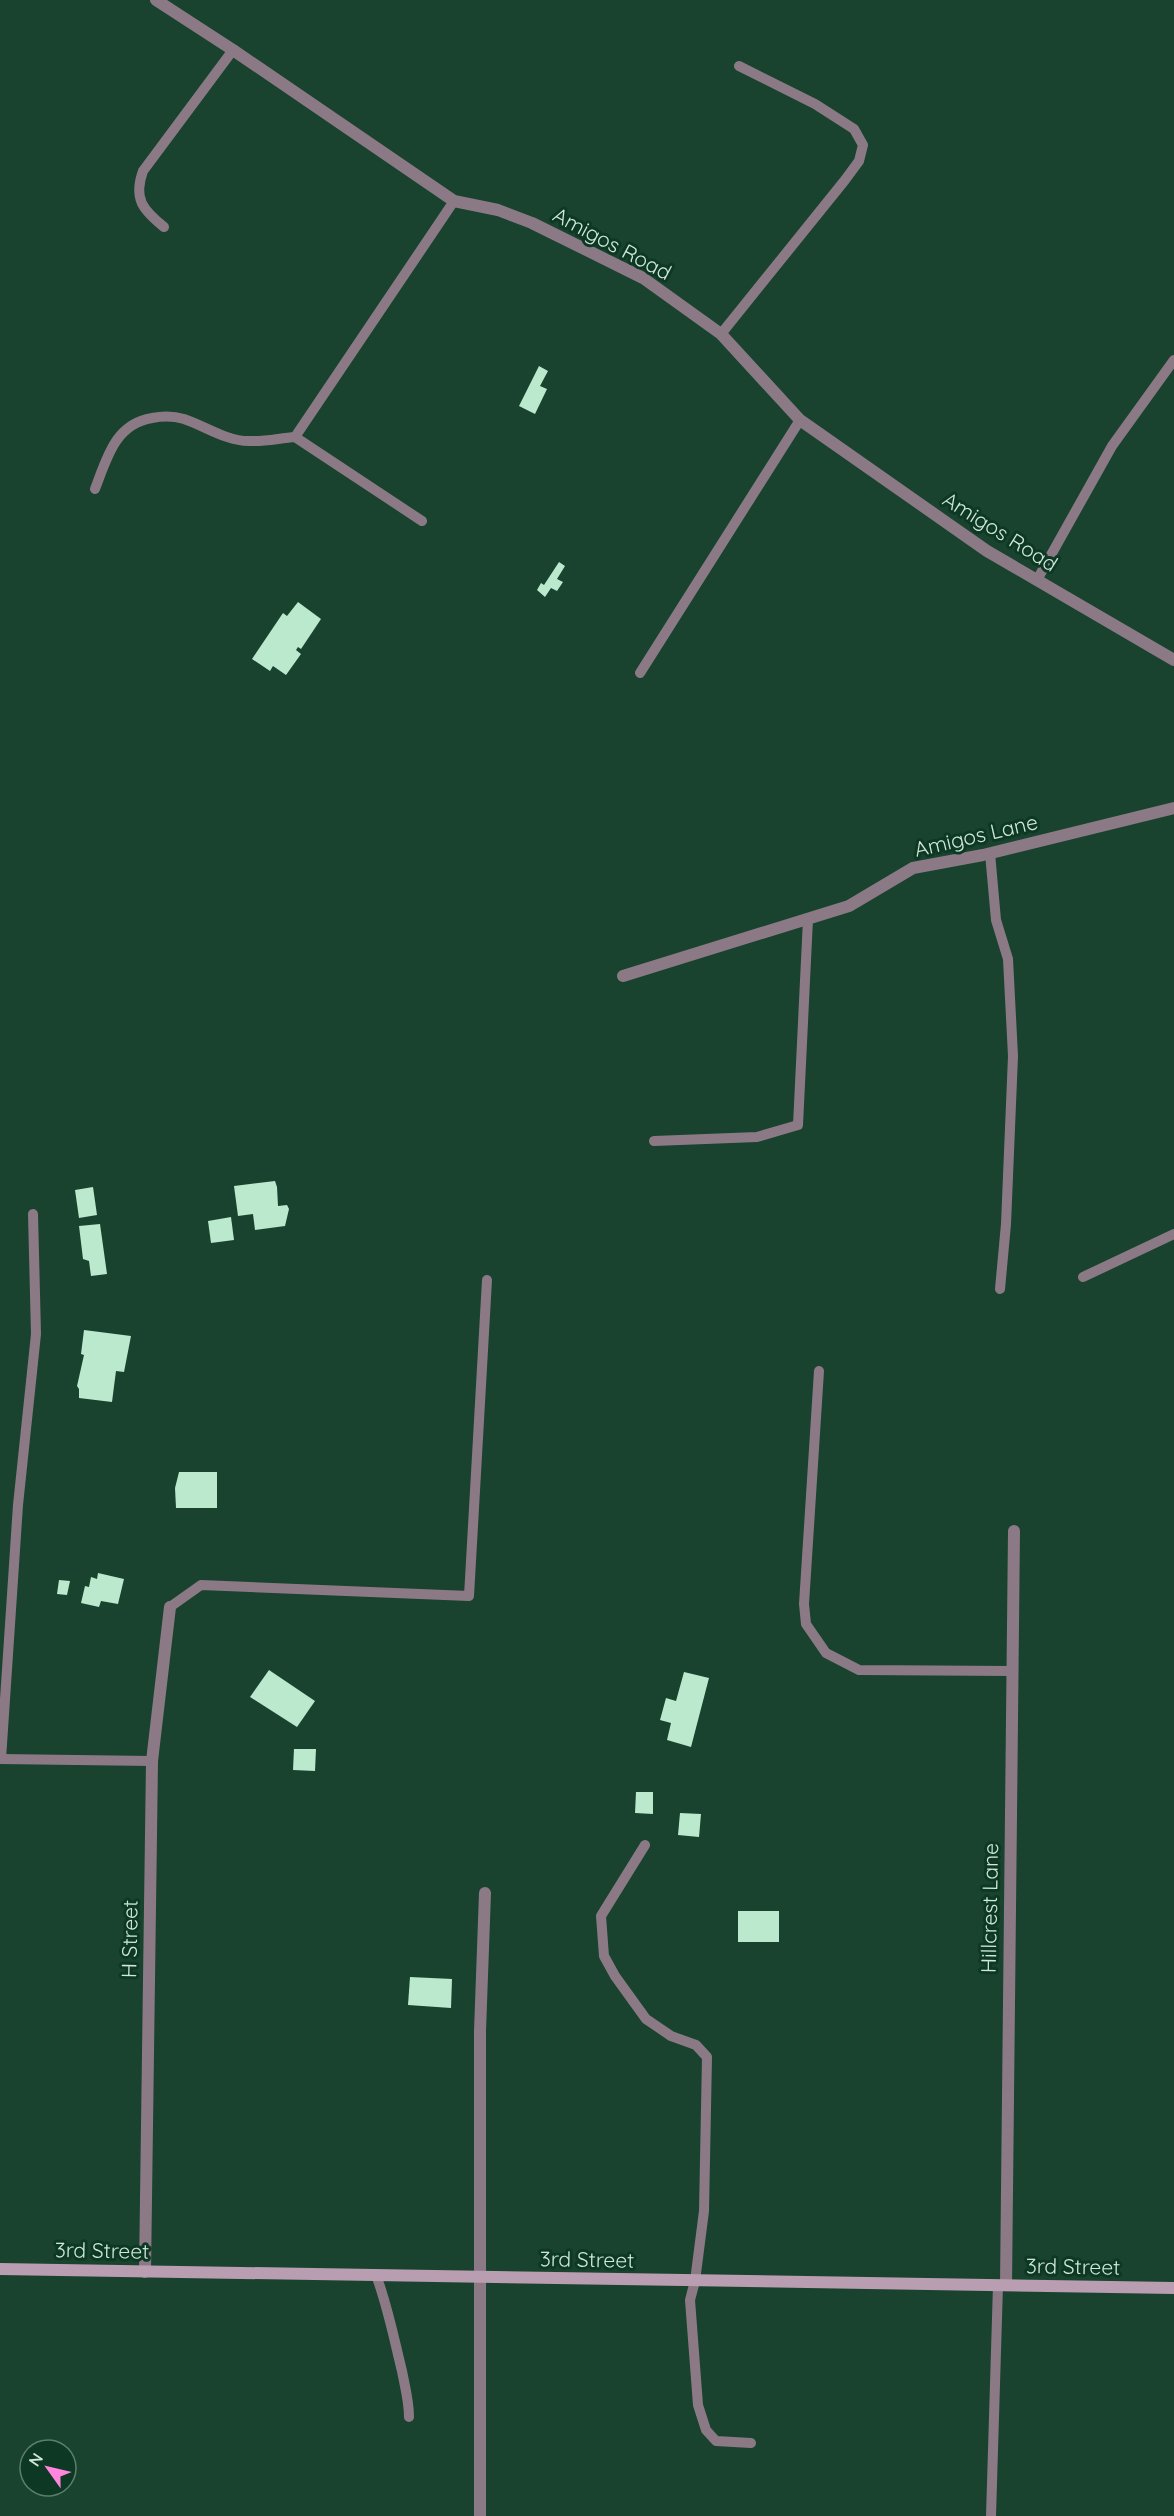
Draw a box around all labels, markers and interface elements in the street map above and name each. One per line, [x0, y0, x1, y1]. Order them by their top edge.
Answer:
street label: Amigos Road [549, 201, 676, 285]
street label: Amigos Road [938, 486, 1063, 577]
street label: Amigos Lane [911, 808, 1040, 862]
street label: Hillcrest Lane [975, 1843, 1003, 1973]
street label: H Street [115, 1900, 143, 1978]
street label: 3rd Street [55, 2236, 149, 2264]
street label: 3rd Street [540, 2245, 634, 2273]
street label: 3rd Street [1026, 2252, 1120, 2280]
north arrow [18, 2438, 78, 2498]
text: N [24, 2449, 47, 2470]

